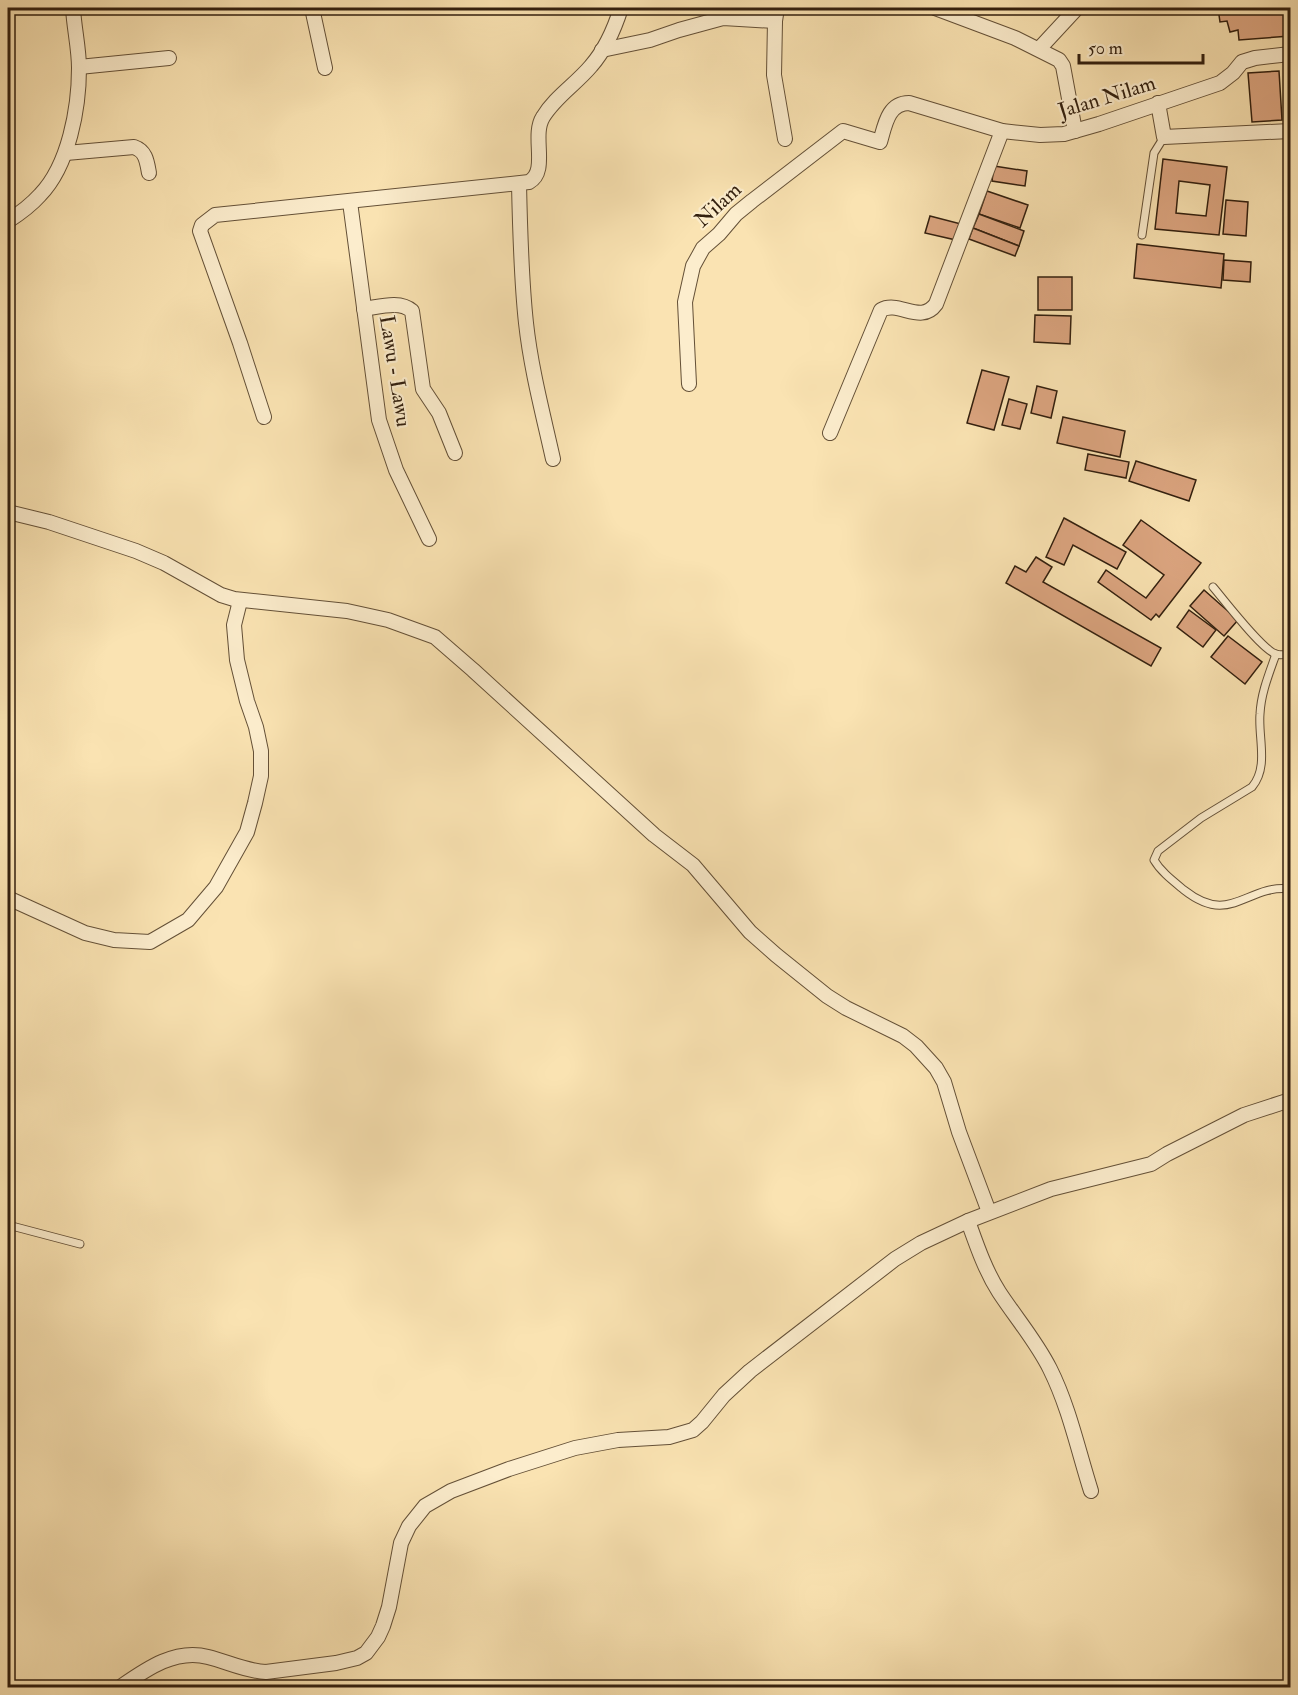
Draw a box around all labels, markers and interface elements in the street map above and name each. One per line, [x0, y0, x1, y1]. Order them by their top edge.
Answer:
scale bar [1079, 27, 1204, 65]
text: 50 m [1088, 37, 1123, 60]
street label: Jalan Nilam [1054, 69, 1159, 125]
street label: Nilam [689, 177, 747, 233]
street label: Lawu - Lawu [373, 313, 417, 429]

